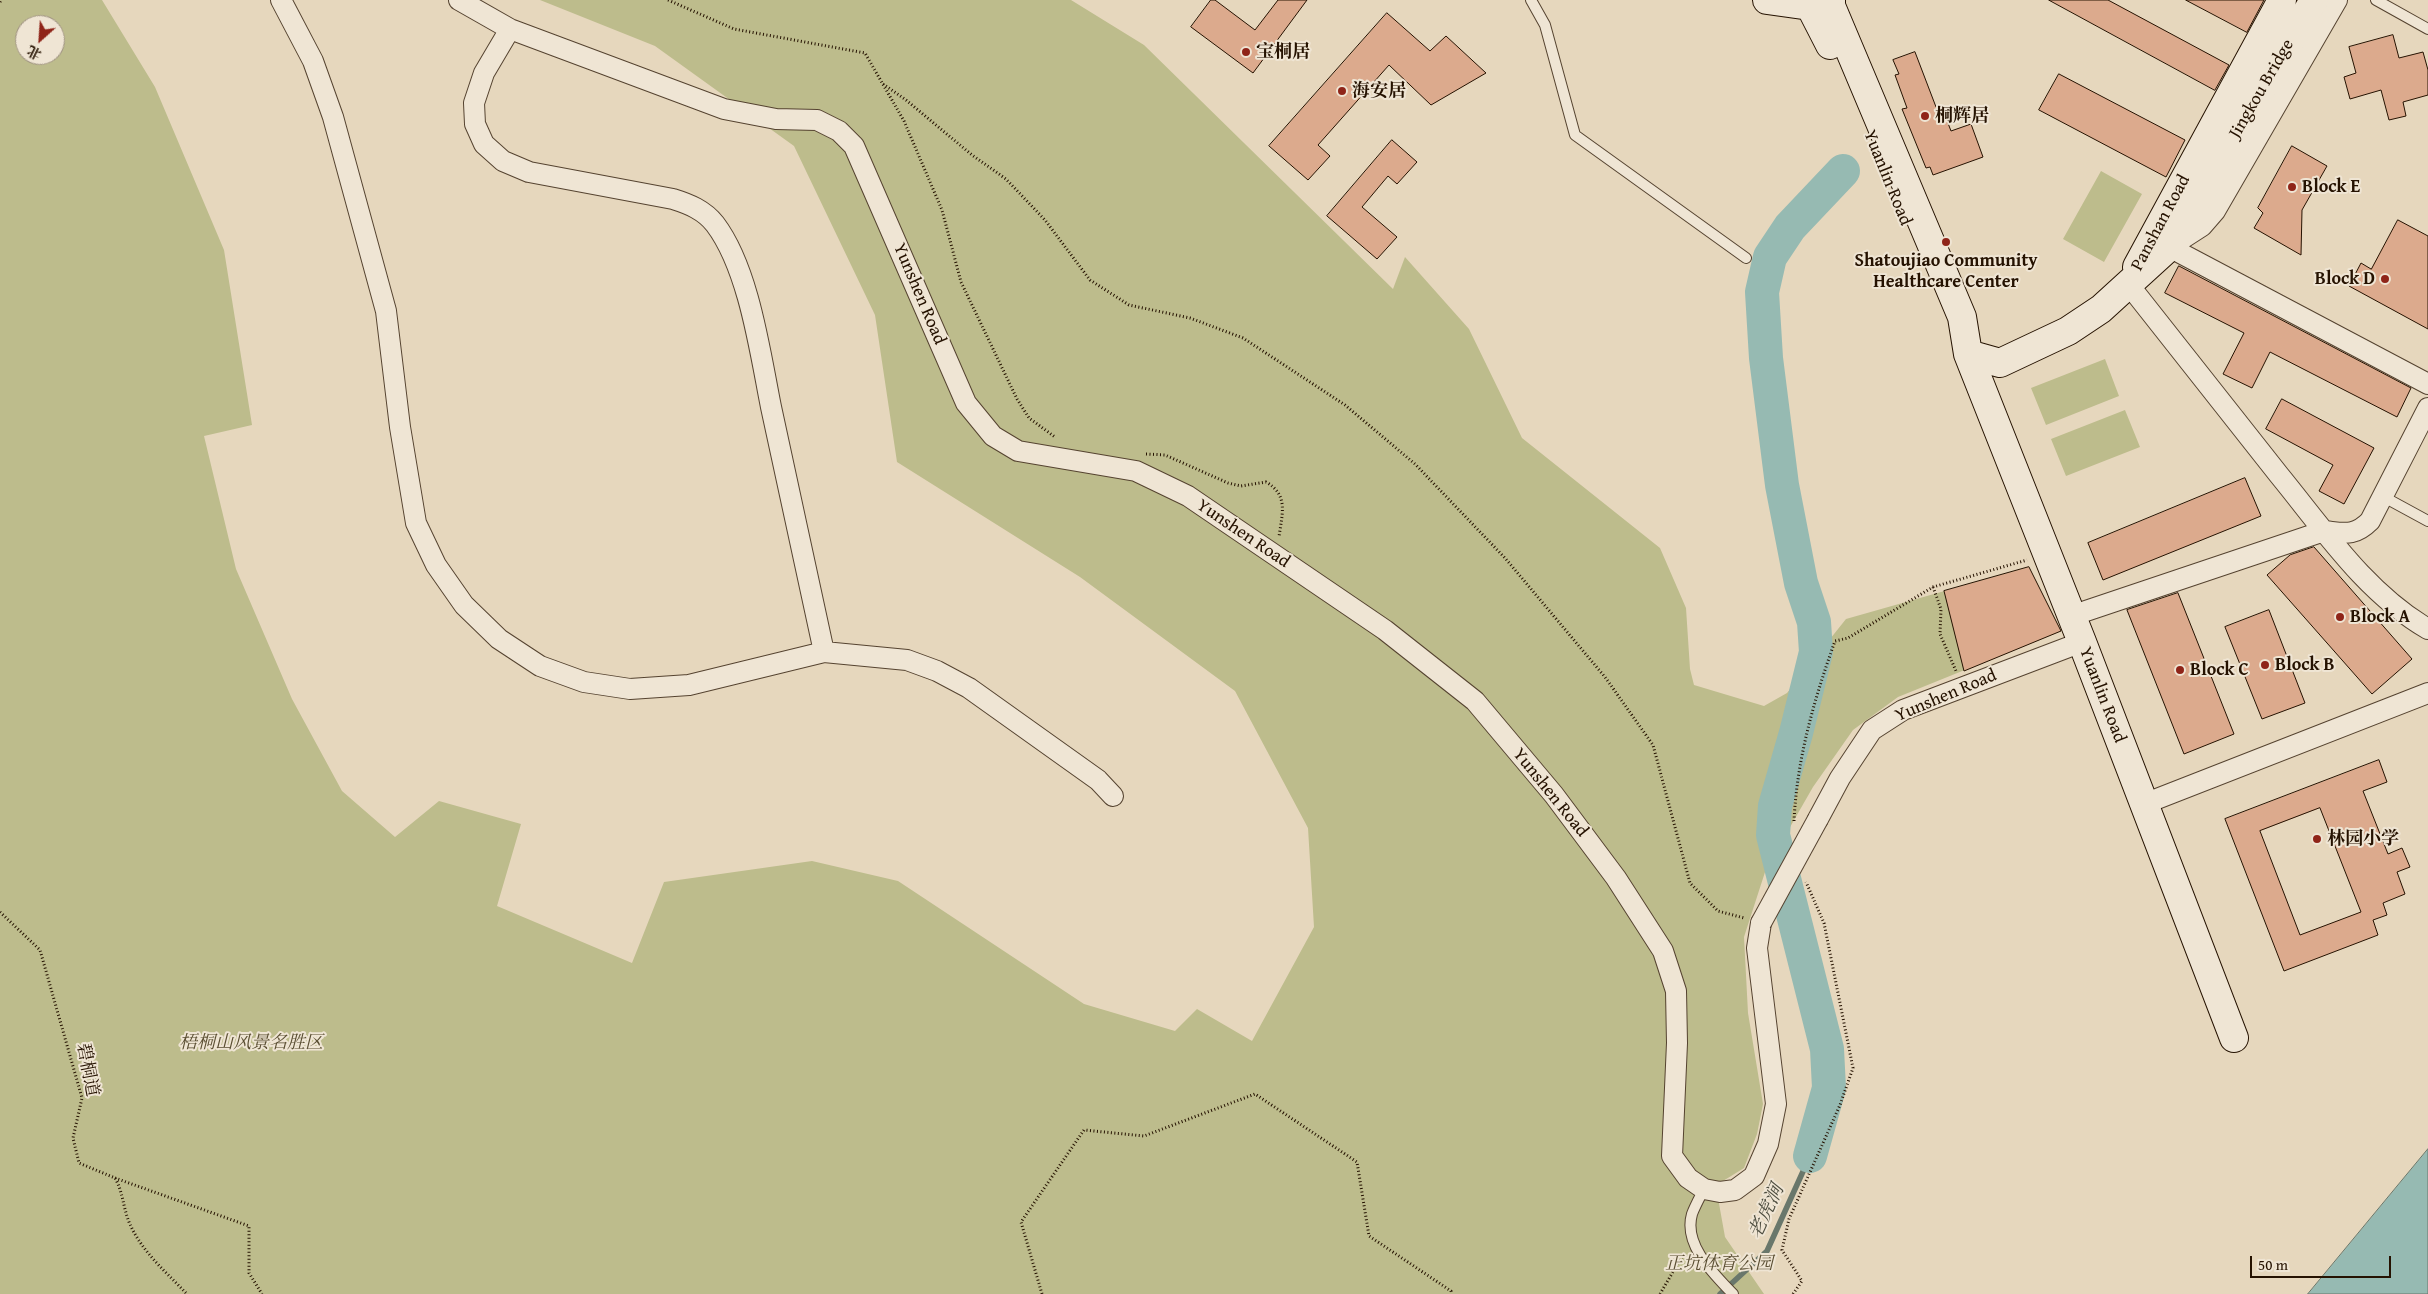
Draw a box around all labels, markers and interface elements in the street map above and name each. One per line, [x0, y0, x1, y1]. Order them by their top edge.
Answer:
north arrow [15, 15, 65, 65]
street label: Jingkou Bridge [2225, 35, 2299, 143]
text: 北 [23, 41, 45, 65]
place label: 宝桐居 [1256, 41, 1310, 63]
marker: 宝桐居 [1240, 46, 1252, 58]
place label: 海安居 [1352, 80, 1406, 102]
marker: 海安居 [1336, 85, 1348, 97]
place label: 桐辉居 [1935, 105, 1989, 127]
marker: 桐辉居 [1919, 110, 1931, 122]
street label: Yuanlin Road [1858, 127, 1916, 229]
street label: Panshan Road [2127, 171, 2195, 275]
place label: Block E [2302, 176, 2360, 198]
marker: Block E [2286, 181, 2298, 193]
marker: Shatoujiao Community Healthcare Center [1940, 236, 1952, 248]
street label: Yunshen Road [888, 240, 950, 348]
place label: Shatoujiao Community Healthcare Center [1855, 250, 2037, 292]
place label: Block D [2315, 268, 2375, 290]
marker: Block D [2379, 273, 2391, 285]
street label: Yunshen Road [1192, 495, 1294, 573]
place label: Block A [2350, 606, 2410, 628]
marker: Block A [2334, 611, 2346, 623]
street label: Yuanlin Road [2074, 644, 2130, 746]
place label: Block B [2275, 654, 2335, 676]
place label: Block C [2190, 659, 2249, 681]
marker: Block B [2259, 659, 2271, 671]
marker: Block C [2174, 664, 2186, 676]
street label: Yunshen Road [1892, 665, 2000, 727]
street label: Yunshen Road [1508, 744, 1592, 842]
place label: 林园小学 [2327, 828, 2399, 850]
marker: 林园小学 [2311, 833, 2323, 845]
park label: 梧桐山风景名胜区 [179, 1032, 323, 1054]
street label: 碧桐道 [71, 1041, 103, 1099]
water label: 老虎涧 [1745, 1181, 1789, 1243]
scale bar [2253, 1246, 2394, 1278]
park label: 正坑体育公园 [1665, 1253, 1773, 1275]
text: 50 m [2258, 1254, 2288, 1275]

